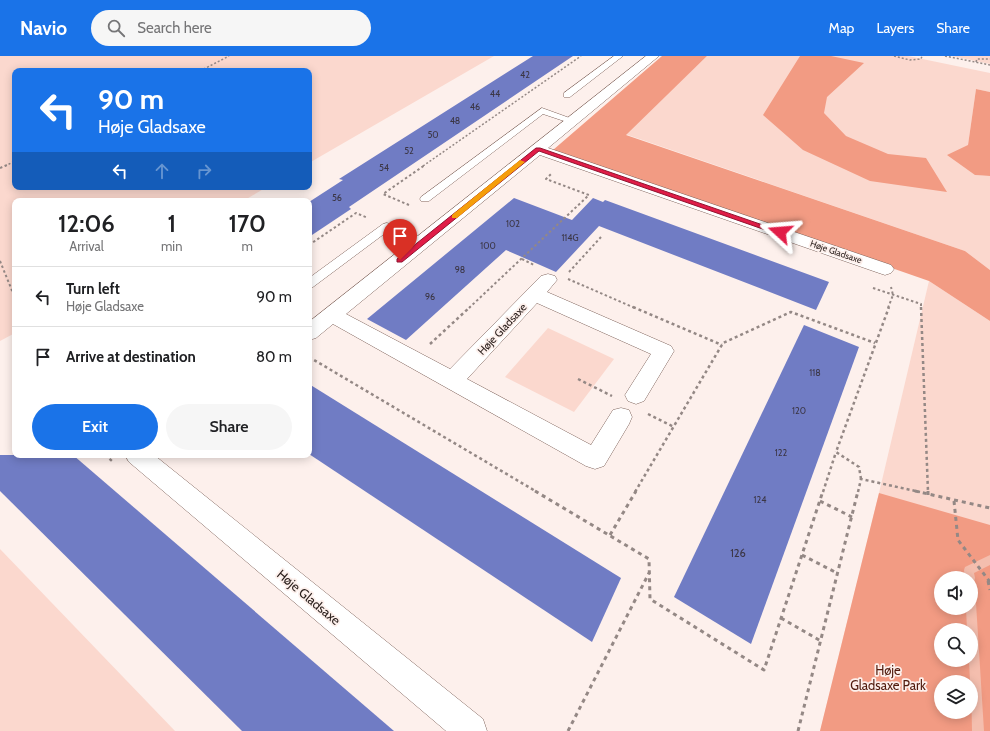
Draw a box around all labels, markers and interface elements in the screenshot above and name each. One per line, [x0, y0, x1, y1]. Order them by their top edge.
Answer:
search box [91, 10, 371, 46]
text: Navio [20, 17, 67, 40]
icon: search [105, 17, 127, 39]
text: Search here [137, 19, 212, 37]
text: Map [829, 19, 854, 37]
text: Layers [876, 19, 914, 37]
text: Share [936, 19, 970, 37]
house number: 42 [520, 69, 530, 80]
text: 90 m [98, 82, 164, 116]
icon: left [32, 84, 84, 136]
house number: 44 [490, 88, 500, 99]
house number: 46 [470, 101, 480, 112]
house number: 48 [450, 115, 460, 126]
text: Høje Gladsaxe [98, 116, 206, 138]
house number: 50 [427, 129, 439, 140]
house number: 52 [404, 145, 414, 156]
icon: left [109, 160, 131, 182]
icon: ahead [151, 160, 173, 182]
icon: right [193, 160, 215, 182]
house number: 54 [379, 162, 389, 173]
house number: 56 [332, 192, 342, 203]
text: 12:06 [58, 209, 115, 238]
text: 1 [167, 209, 176, 238]
text: 170 [229, 209, 266, 238]
position arrow [759, 211, 801, 253]
house number: 102 [506, 218, 520, 229]
pin [383, 219, 417, 260]
icon: arrive [389, 225, 411, 247]
house number: 114G [561, 232, 579, 243]
text: Arrival [69, 238, 104, 254]
text: min [161, 238, 182, 254]
text: m [241, 238, 253, 254]
street label: Høje Gladsaxe [809, 238, 864, 267]
house number: 100 [480, 240, 496, 251]
house number: 98 [455, 264, 465, 275]
text: Turn left [66, 280, 120, 298]
icon: left [32, 286, 54, 308]
text: 90 m [256, 288, 292, 306]
house number: 96 [425, 291, 435, 302]
text: Høje Gladsaxe [66, 298, 144, 314]
street label: Høje Gladsaxe [474, 300, 530, 358]
icon: arrive [32, 346, 54, 368]
text: Arrive at destination [66, 348, 196, 366]
text: 80 m [256, 348, 292, 366]
house number: 118 [809, 367, 821, 378]
button: Exit [32, 404, 158, 450]
button: Share [166, 404, 292, 450]
house number: 120 [792, 405, 806, 416]
house number: 122 [775, 447, 787, 458]
house number: 124 [754, 494, 766, 505]
house number: 126 [730, 546, 746, 560]
street label: Høje Gladsaxe [273, 566, 344, 629]
map controls [934, 571, 978, 719]
button: sound [934, 571, 978, 615]
button: search [934, 623, 978, 667]
park label: Høje Gladsaxe Park [850, 662, 926, 693]
button: layers [934, 675, 978, 719]

